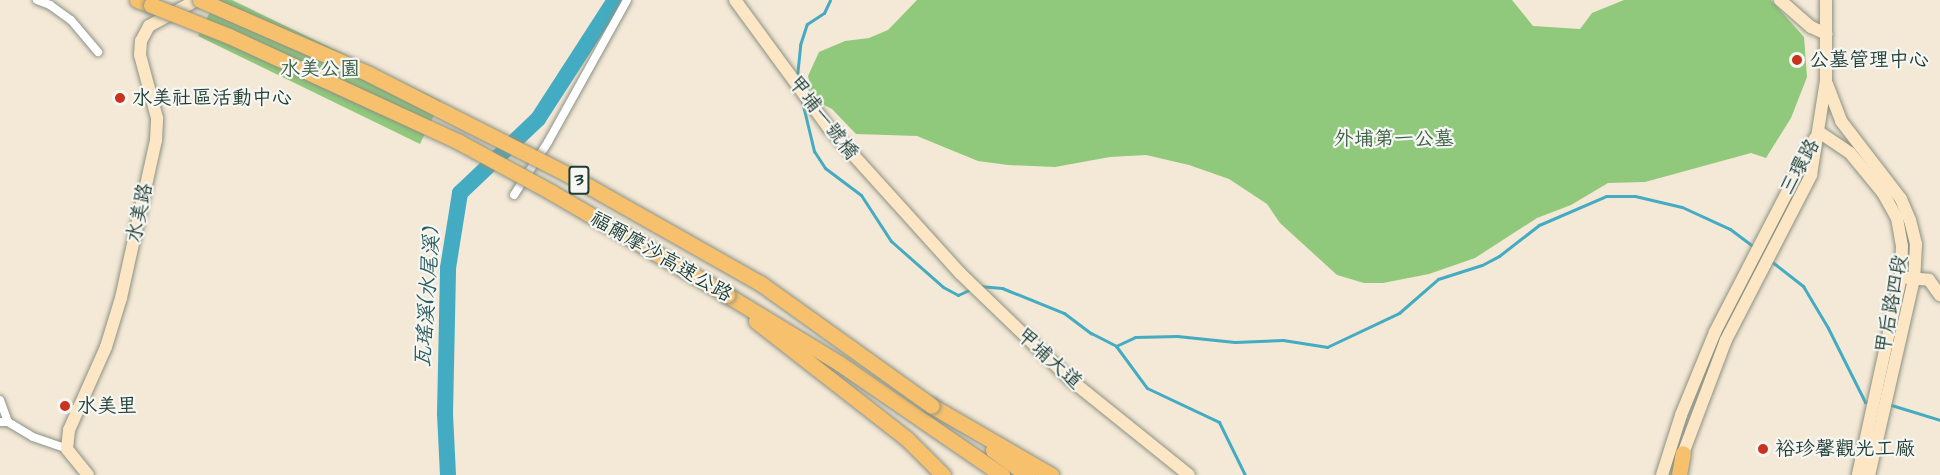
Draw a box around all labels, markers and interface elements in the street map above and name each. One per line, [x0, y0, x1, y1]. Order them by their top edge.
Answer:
place label: 公墓管理中心 [1809, 48, 1929, 72]
marker: 公墓管理中心 [1790, 53, 1804, 67]
park label: 水美公園 [280, 57, 360, 81]
street label: 甲埔一號橋 [783, 71, 863, 165]
place label: 水美社區活動中心 [132, 86, 292, 110]
marker: 水美社區活動中心 [113, 91, 127, 105]
park label: 外埔第一公墓 [1334, 127, 1454, 151]
street label: 三環路 [1775, 135, 1825, 199]
road number: 3 [567, 165, 591, 195]
street label: 水美路 [122, 181, 158, 245]
street label: 福爾摩沙高速公路 [586, 207, 736, 307]
water label: 瓦瑤溪(水尾溪) [411, 227, 445, 369]
street label: 甲后路四段 [1871, 253, 1913, 355]
street label: 甲埔大道 [1011, 323, 1087, 395]
place label: 水美里 [77, 394, 137, 418]
marker: 水美里 [58, 399, 72, 413]
place label: 裕珍馨觀光工廠 [1775, 437, 1915, 461]
marker: 裕珍馨觀光工廠 [1756, 442, 1770, 456]

